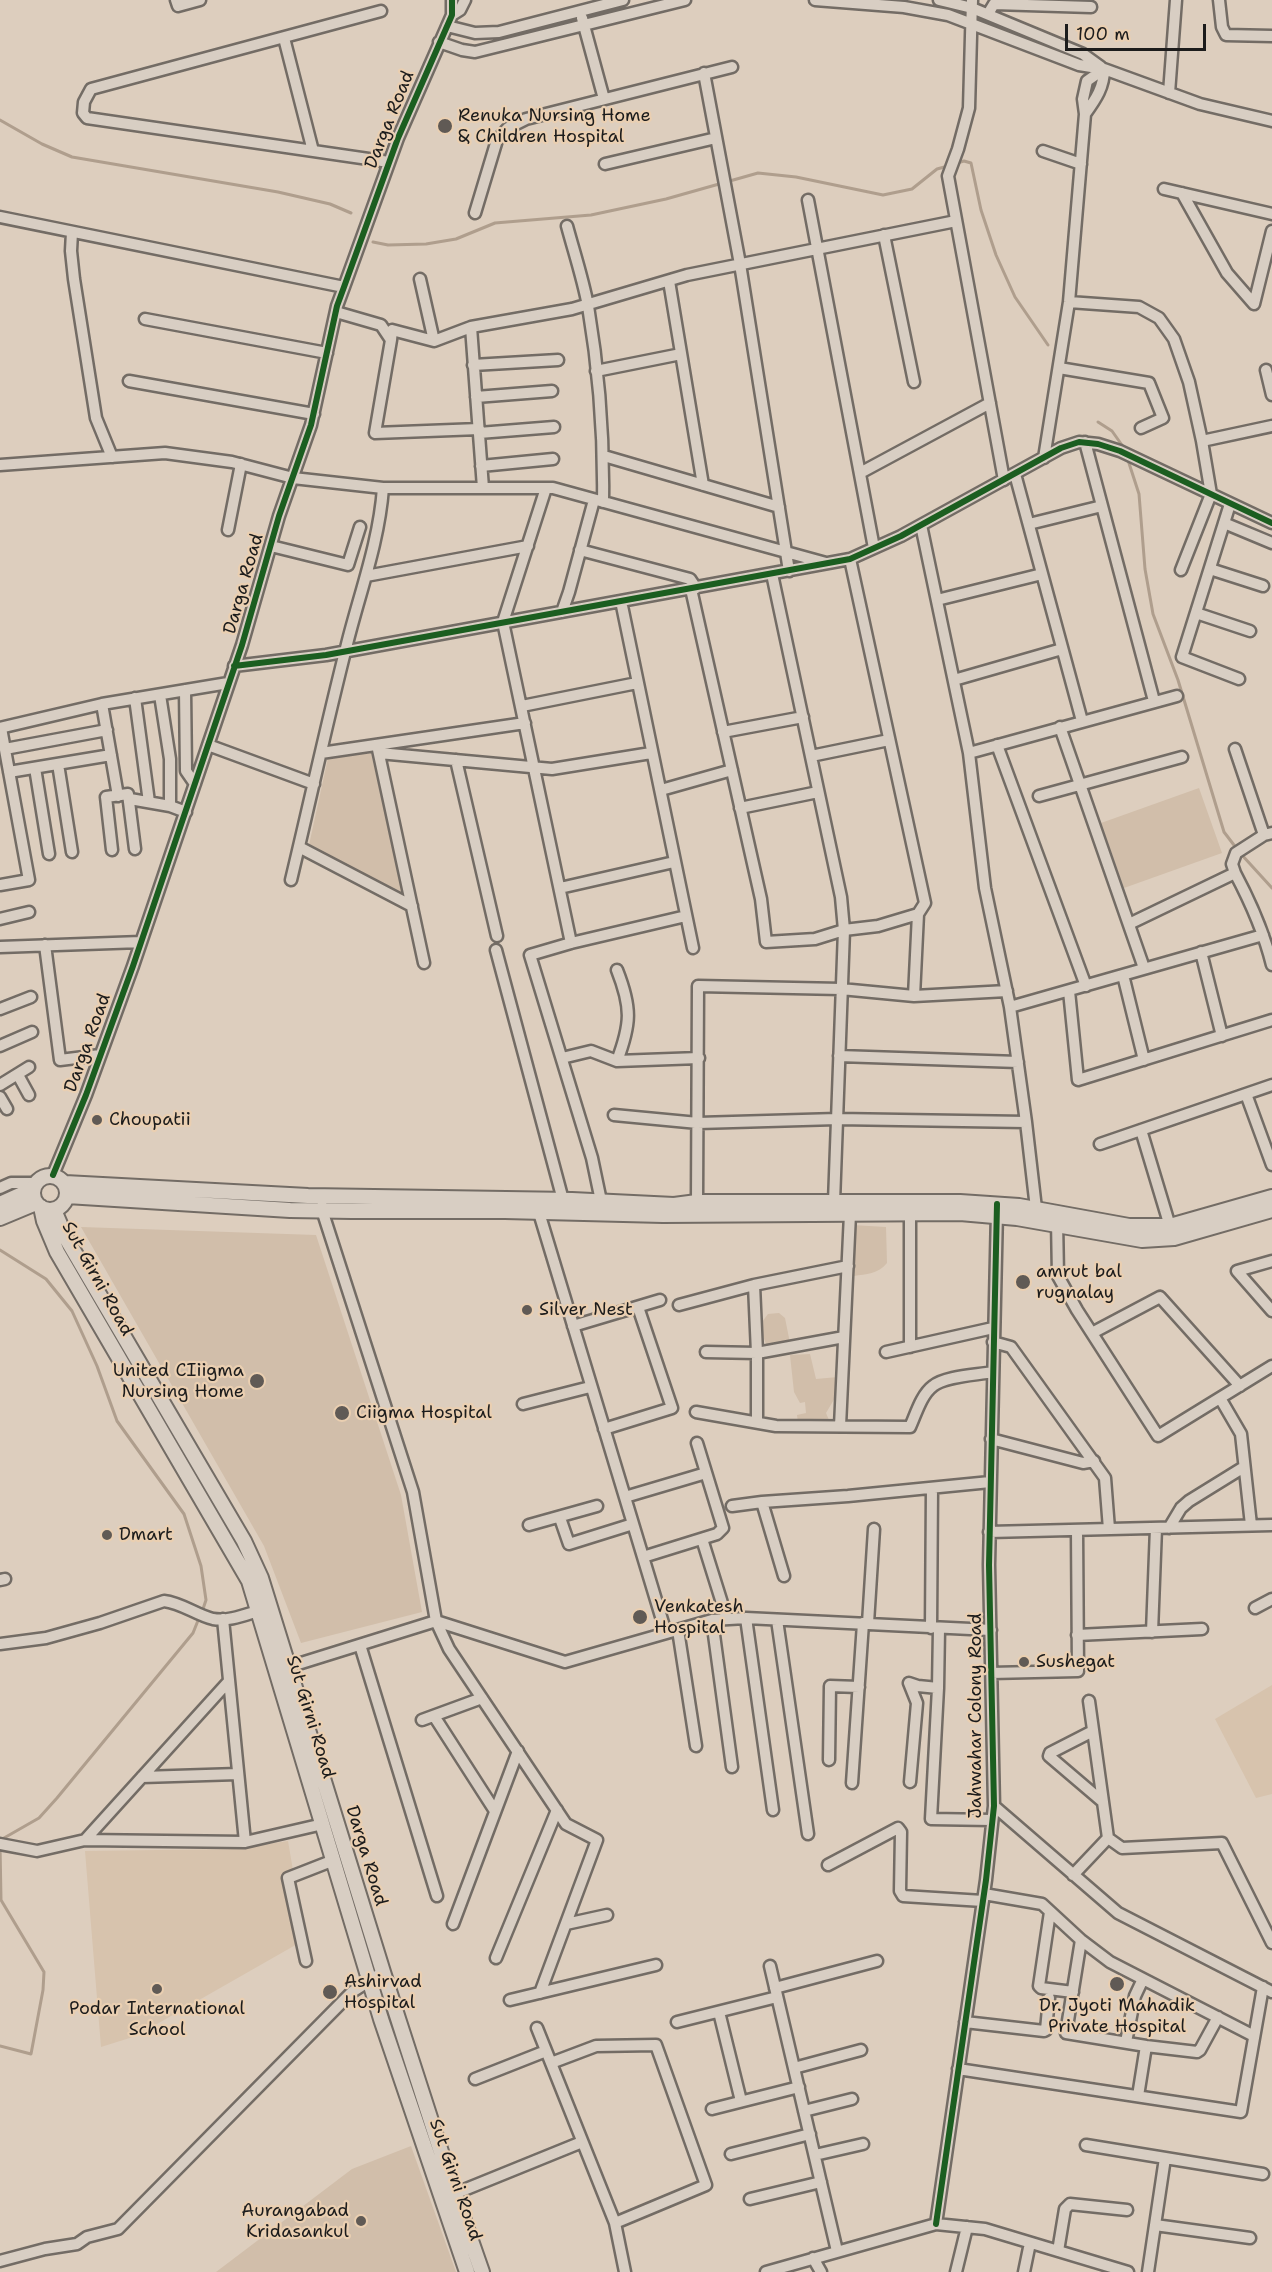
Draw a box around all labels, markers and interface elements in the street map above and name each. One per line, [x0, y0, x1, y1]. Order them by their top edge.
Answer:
scale bar [1068, 12, 1209, 50]
text: 100 m [1076, 22, 1130, 46]
street label: Darga Road [361, 68, 419, 172]
place label: Renuka Nursing Home & Children Hospital [458, 105, 651, 148]
marker: Renuka Nursing Home & Children Hospital [436, 117, 454, 135]
street label: Darga Road [219, 531, 269, 637]
street label: Darga Road [60, 991, 116, 1095]
place label: Choupatii [109, 1109, 191, 1131]
marker: Choupatii [90, 1113, 104, 1127]
street label: Sut Girni Road [57, 1218, 137, 1340]
place label: amrut bal rugnalay [1036, 1261, 1122, 1304]
marker: amrut bal rugnalay [1014, 1273, 1032, 1291]
place label: Silver Nest [539, 1299, 633, 1321]
marker: Silver Nest [520, 1303, 534, 1317]
place label: United CIiigma Nursing Home [113, 1360, 244, 1402]
marker: United CIiigma Nursing Home [248, 1372, 266, 1390]
place label: Ciigma Hospital [356, 1402, 492, 1424]
marker: Ciigma Hospital [333, 1404, 351, 1422]
place label: Dmart [119, 1524, 173, 1546]
marker: Dmart [100, 1528, 114, 1542]
place label: Venkatesh Hospital [654, 1596, 744, 1638]
marker: Venkatesh Hospital [631, 1608, 649, 1626]
street label: Jahwahar Colony Road [965, 1613, 987, 1819]
place label: Sushegat [1036, 1651, 1115, 1673]
street label: Sut Girni Road [281, 1653, 339, 1781]
marker: Sushegat [1017, 1655, 1031, 1669]
street label: Darga Road [341, 1803, 391, 1909]
place label: Ashirvad Hospital [344, 1971, 422, 2014]
marker: Dr. Jyoti Mahadik Private Hospital [1108, 1975, 1126, 1993]
marker: Podar International School [150, 1982, 164, 1996]
marker: Ashirvad Hospital [321, 1983, 339, 2001]
place label: Dr. Jyoti Mahadik Private Hospital [1039, 1995, 1195, 2038]
place label: Podar International School [69, 1998, 245, 2040]
street label: Sut Girni Road [424, 2116, 486, 2244]
place label: Aurangabad Kridasankul [241, 2200, 349, 2242]
marker: Aurangabad Kridasankul [354, 2214, 368, 2228]

